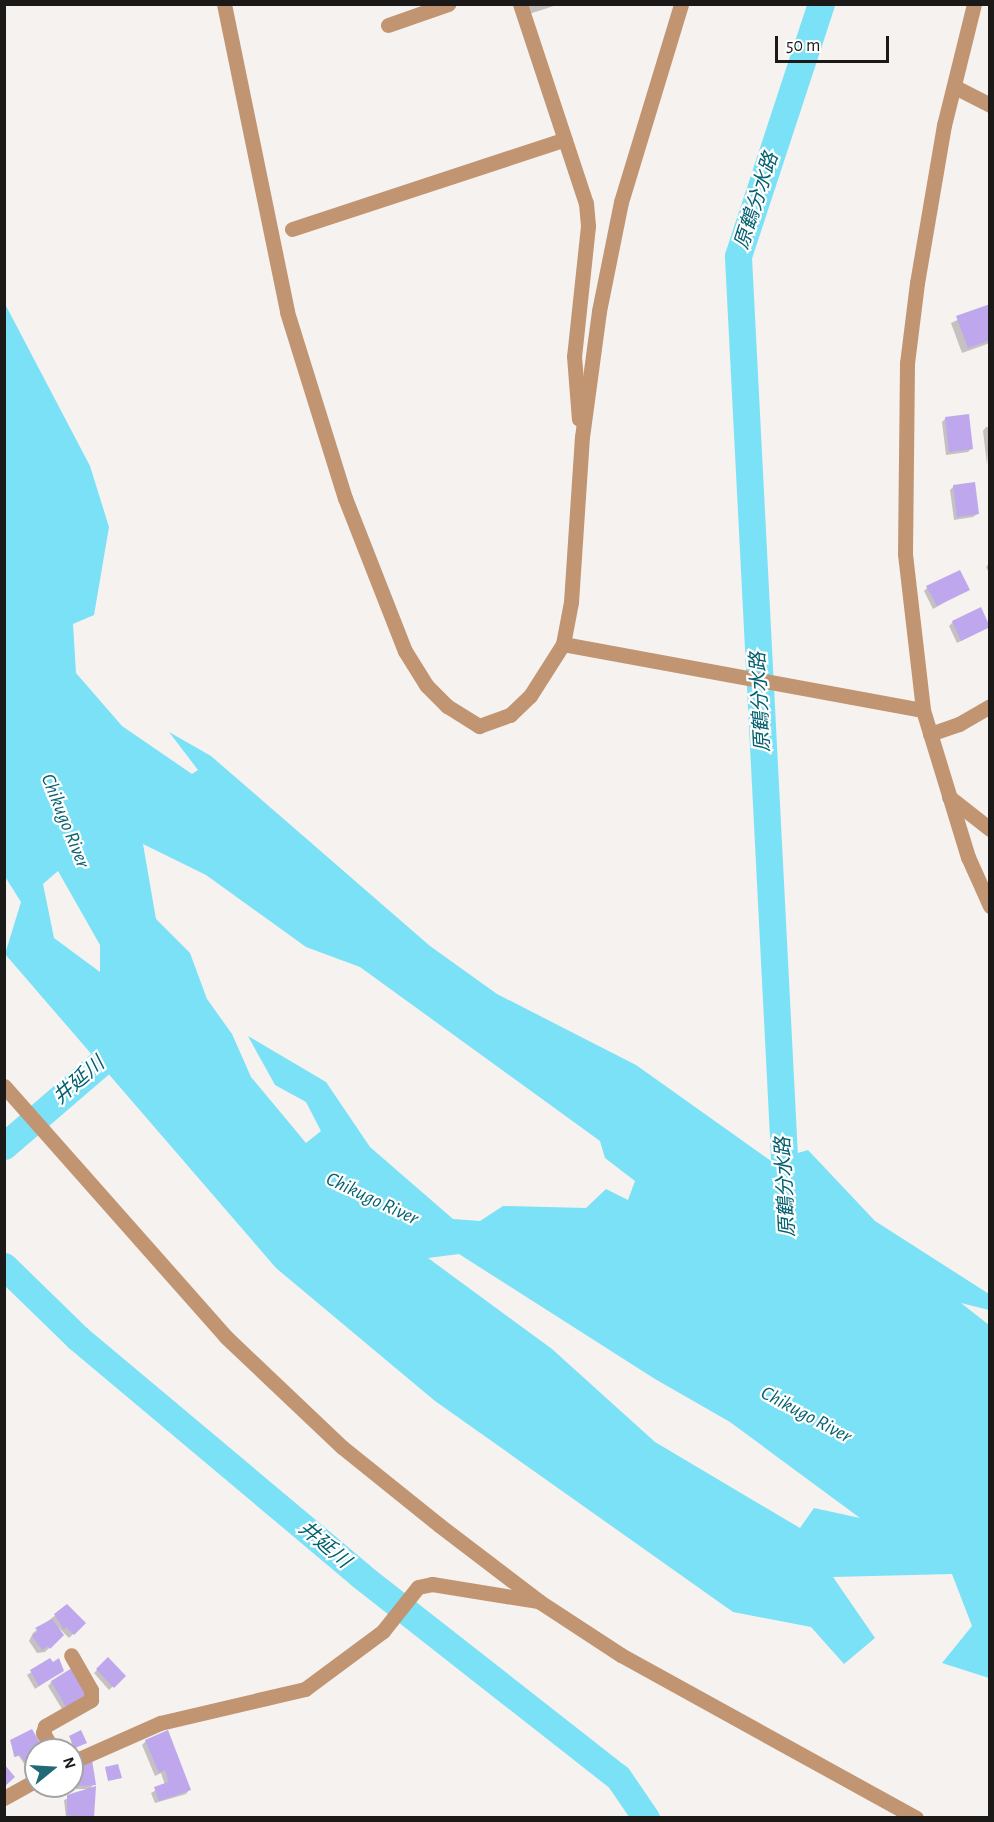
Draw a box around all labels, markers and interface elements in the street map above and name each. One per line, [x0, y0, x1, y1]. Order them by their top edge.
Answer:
scale bar [778, 24, 892, 62]
text: 50 m [786, 37, 820, 55]
water label: 原鶴分水路 [730, 150, 784, 252]
water label: 原鶴分水路 [746, 651, 776, 753]
water label: Chikugo River [35, 771, 95, 871]
water label: 井延川 [48, 1052, 110, 1110]
water label: 原鶴分水路 [771, 1136, 801, 1238]
water label: Chikugo River [322, 1167, 422, 1231]
water label: Chikugo River [757, 1381, 855, 1449]
water label: 井延川 [293, 1517, 355, 1573]
north arrow [24, 1738, 84, 1798]
text: N [60, 1755, 79, 1771]

